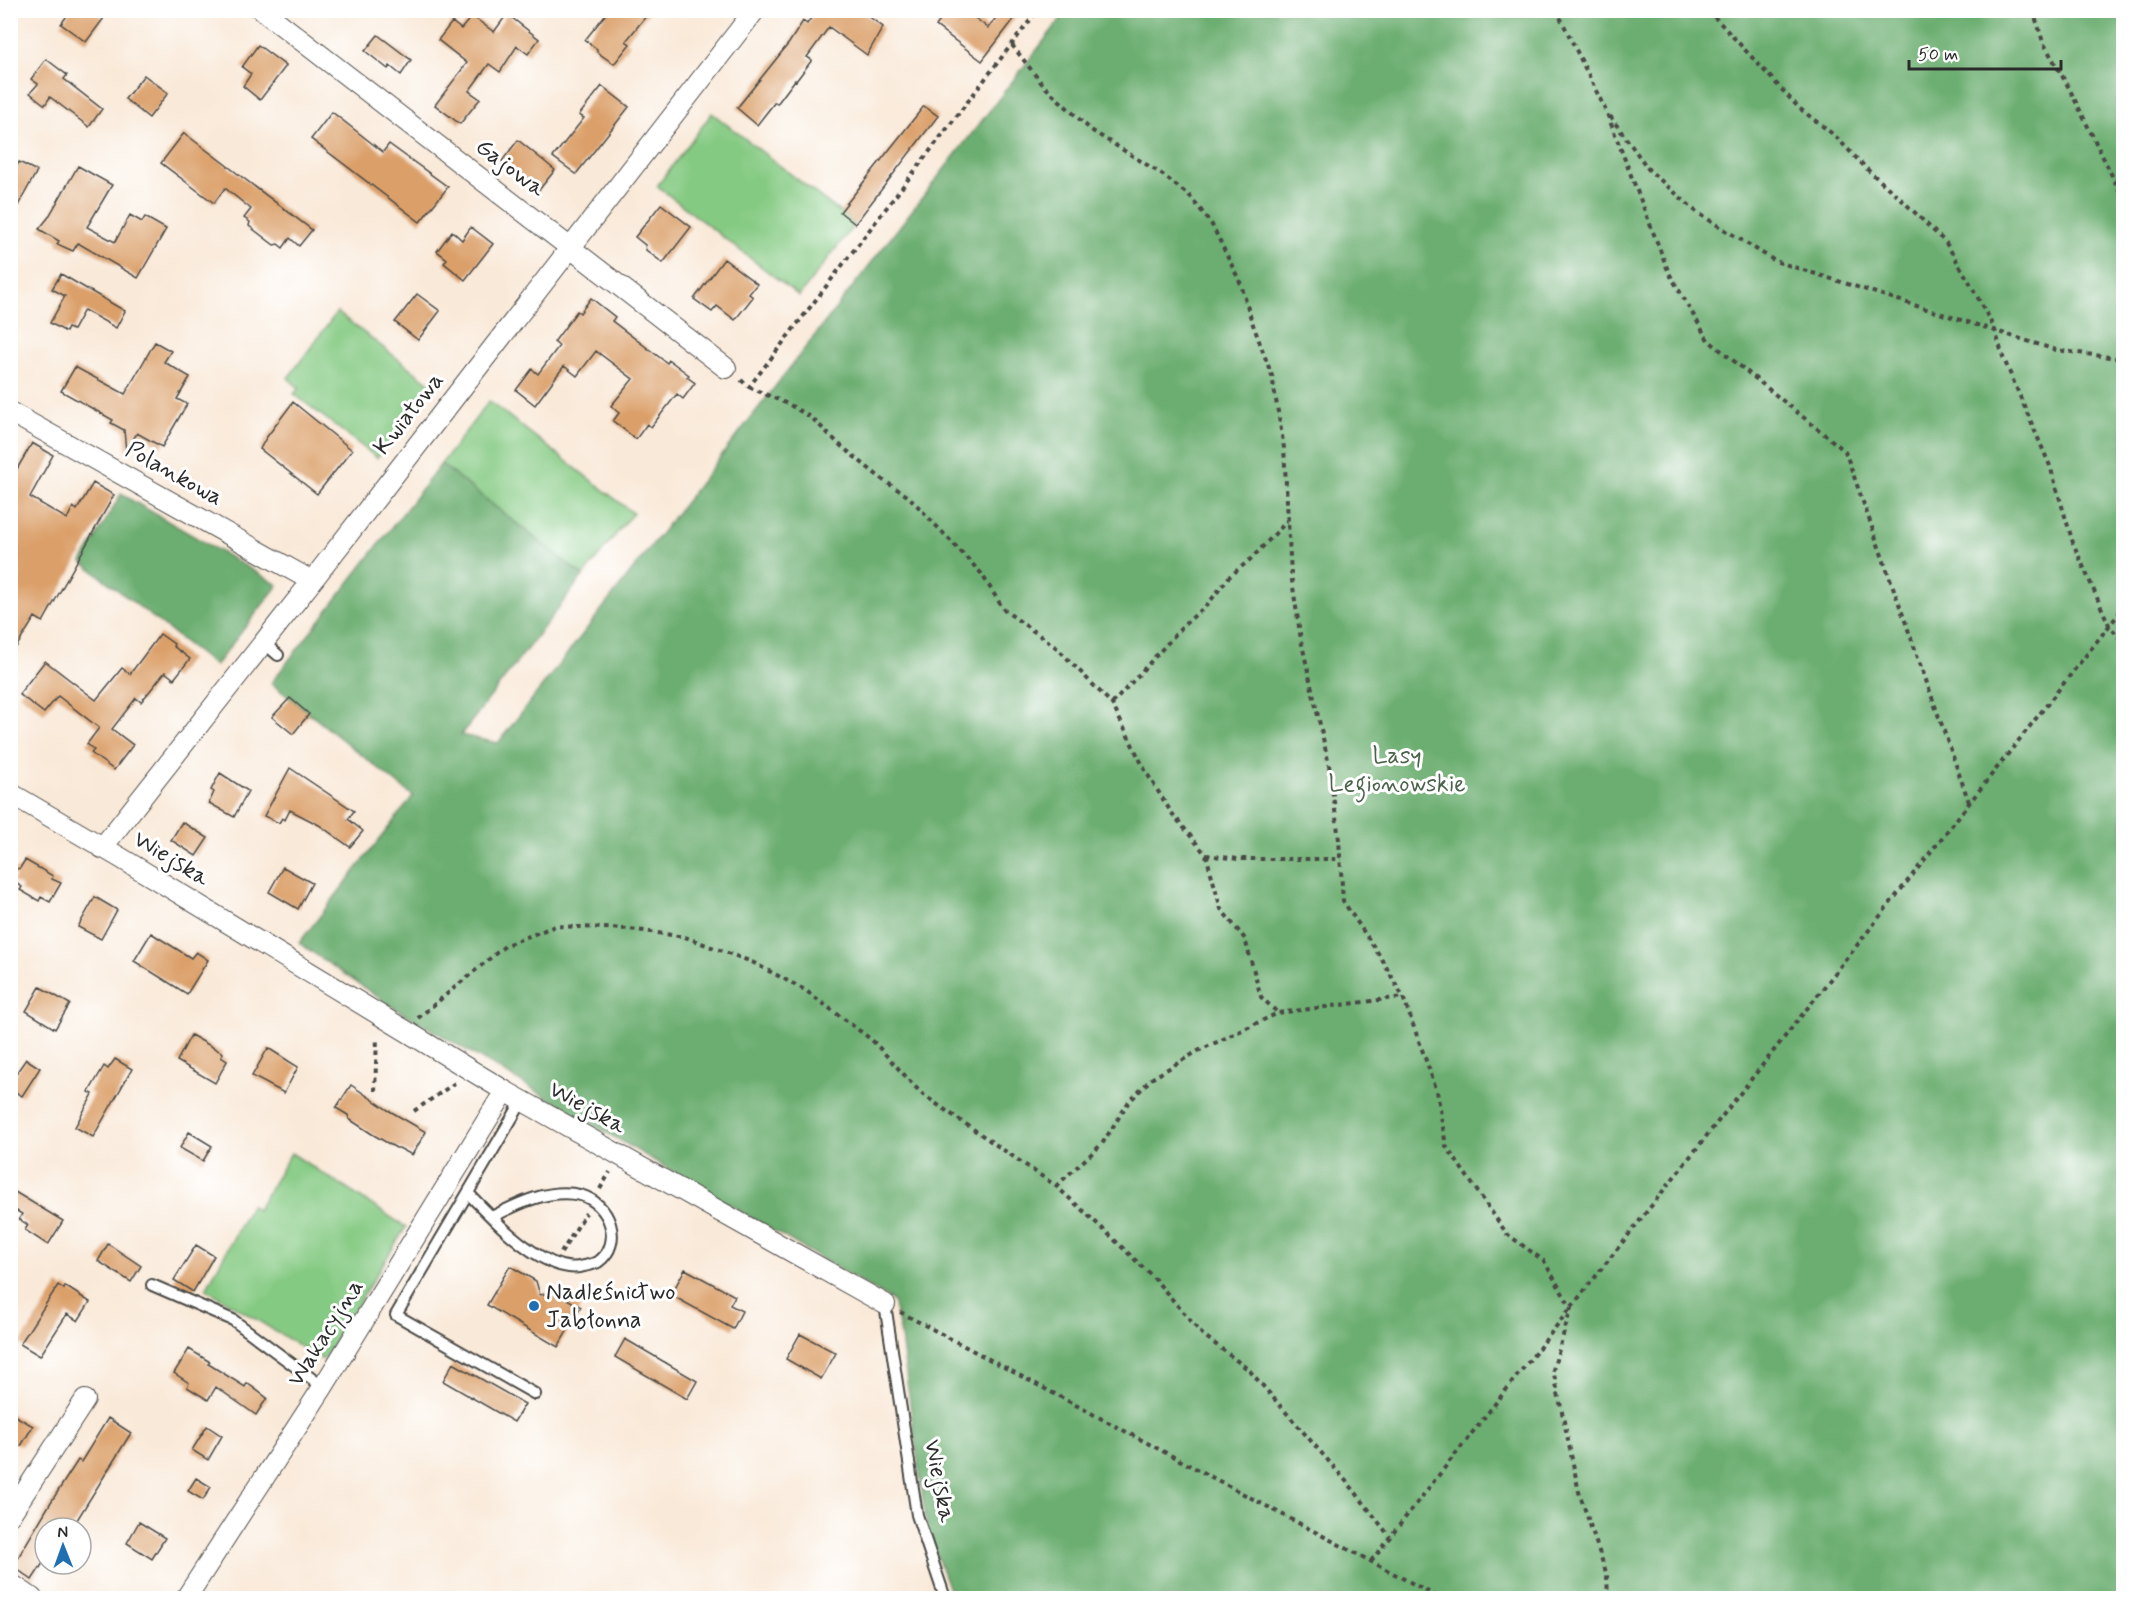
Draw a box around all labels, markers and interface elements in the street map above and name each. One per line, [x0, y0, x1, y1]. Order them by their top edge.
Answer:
scale bar [1909, 33, 2060, 71]
text: 50 m [1918, 43, 1958, 67]
street label: Gajowa [469, 132, 552, 205]
street label: Kwiatowa [367, 366, 451, 462]
street label: Polankowa [120, 435, 228, 513]
park label: Lasy Legionowskie [1328, 741, 1466, 803]
street label: Wiejska [127, 824, 215, 894]
street label: Wiejska [543, 1074, 631, 1142]
street label: Wakacyjna [281, 1274, 371, 1392]
place label: Nadleśnictwo Jabłonna [546, 1277, 676, 1336]
marker: Nadleśnictwo Jabłonna [527, 1299, 541, 1313]
street label: Wiejska [916, 1437, 962, 1525]
north arrow [33, 1516, 93, 1576]
text: N [57, 1522, 68, 1543]

